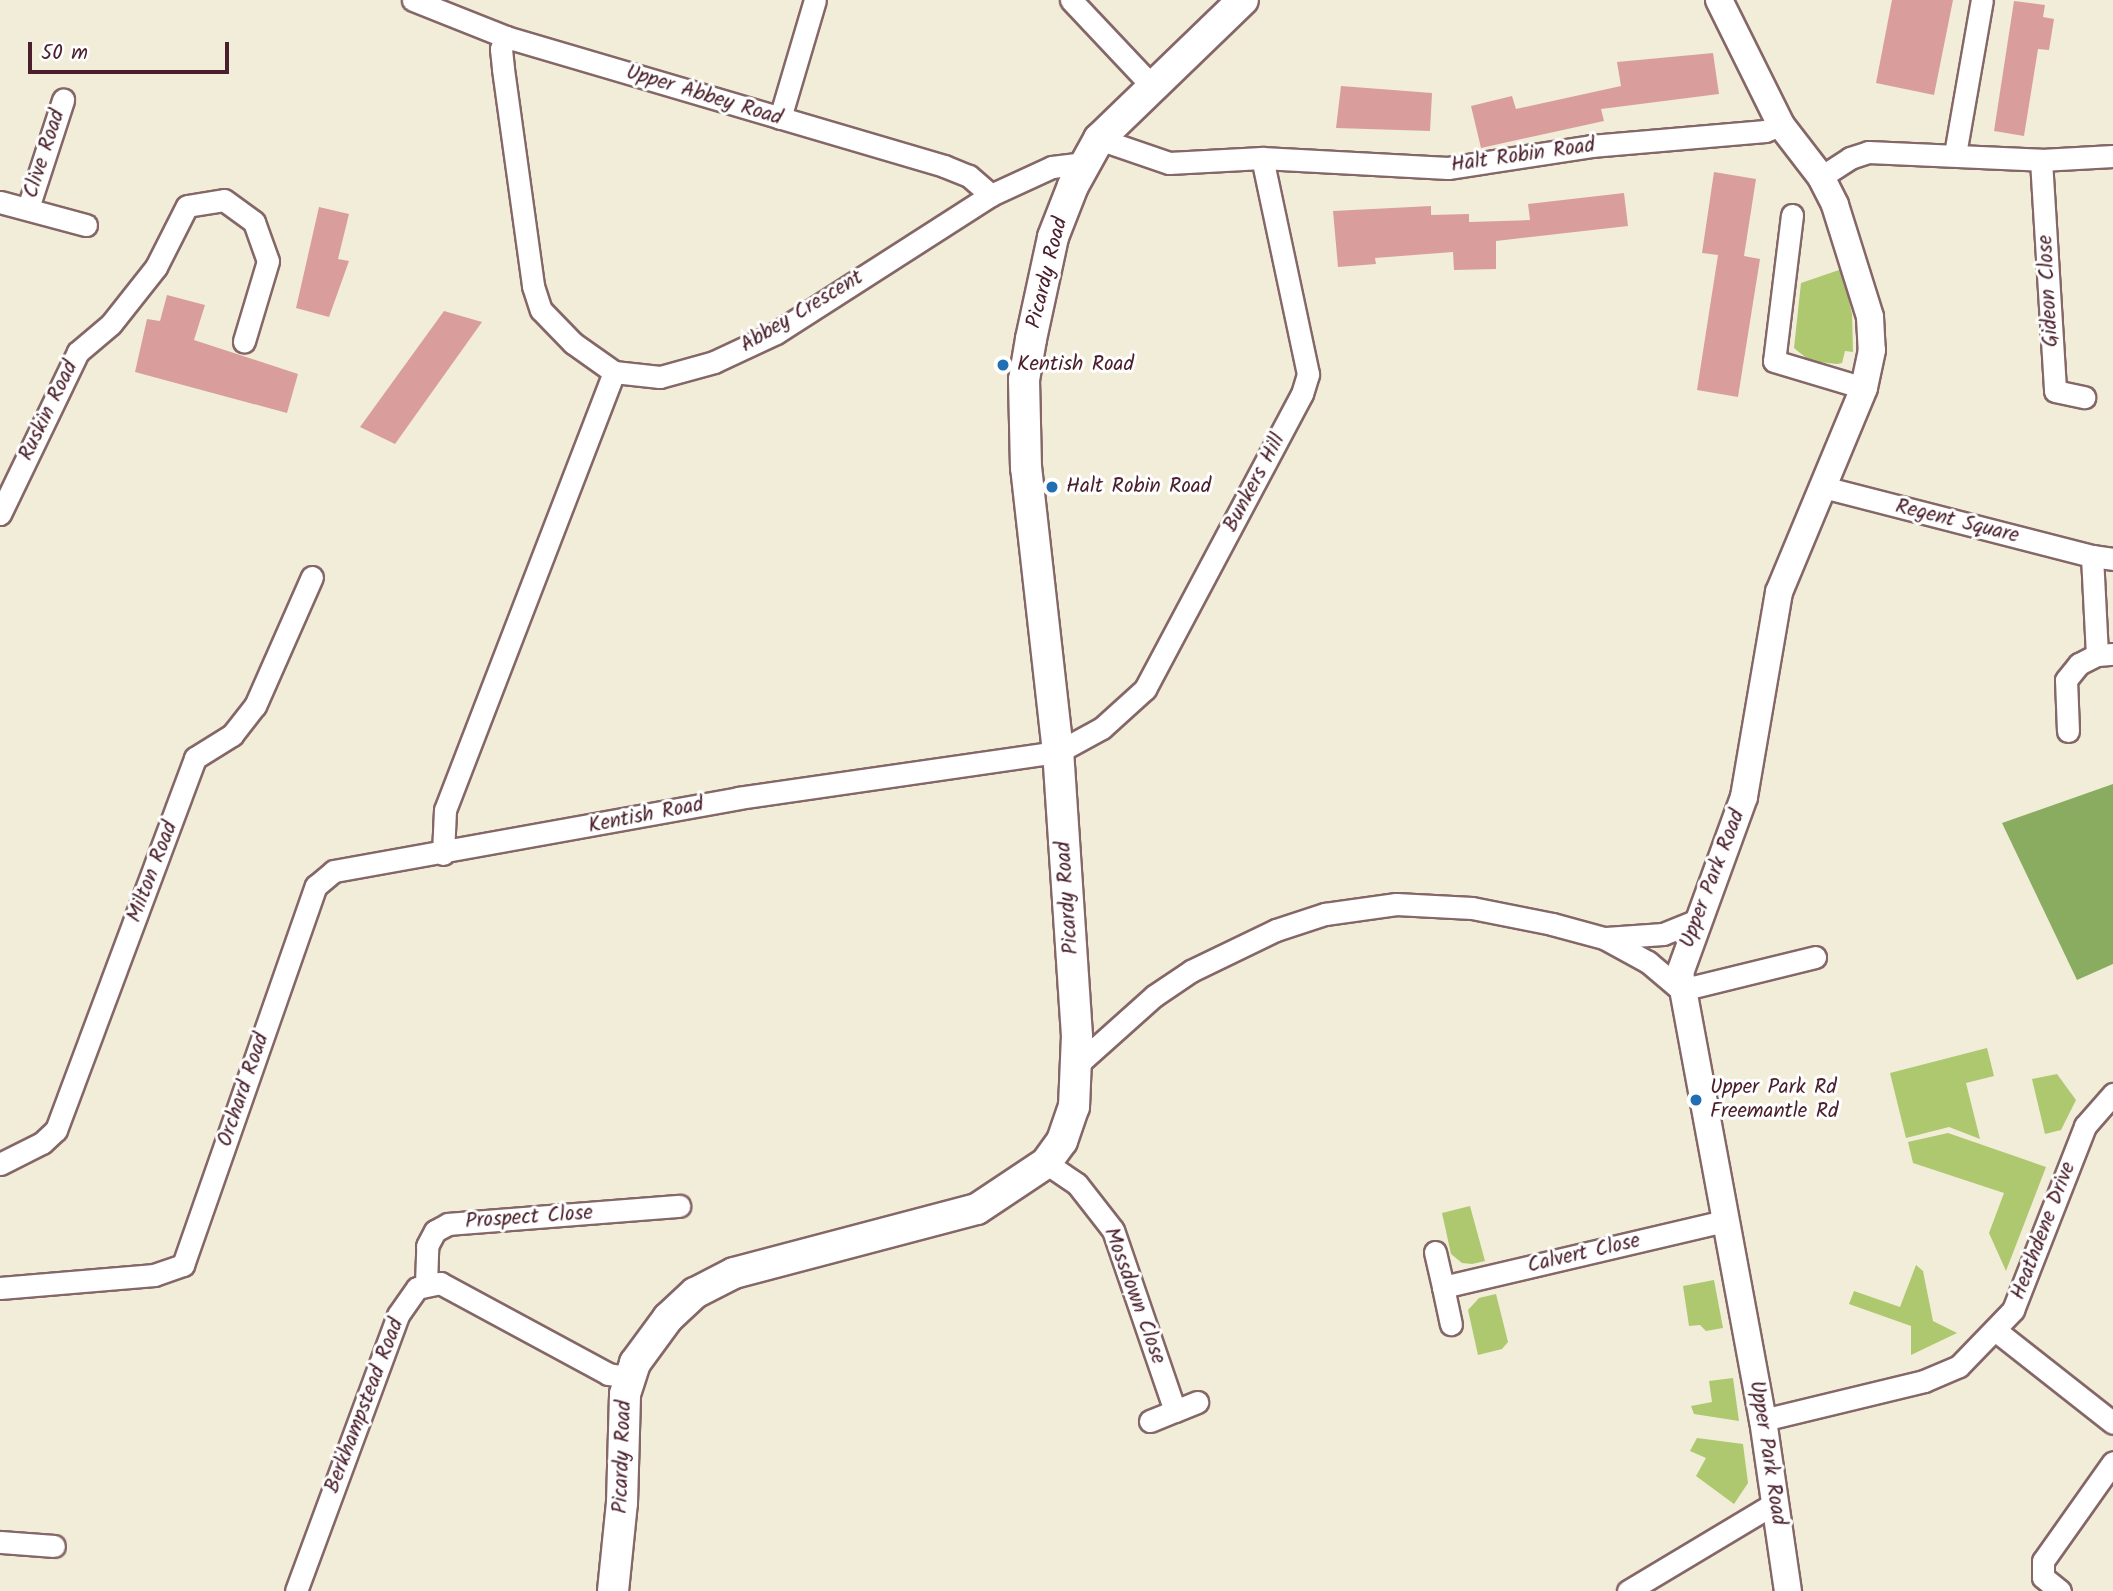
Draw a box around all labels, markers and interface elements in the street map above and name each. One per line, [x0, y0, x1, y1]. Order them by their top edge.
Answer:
scale bar [32, 28, 233, 72]
text: 50 m [41, 37, 88, 70]
street label: Upper Abbey Road [623, 60, 785, 132]
street label: Clive Road [19, 107, 71, 201]
street label: Halt Robin Road [1449, 133, 1597, 179]
street label: Picardy Road [1022, 215, 1074, 331]
street label: Gideon Close [2033, 234, 2065, 348]
street label: Abbey Crescent [736, 266, 868, 358]
place label: Kentish Road [1017, 352, 1134, 378]
street label: Ruskin Road [14, 357, 84, 465]
marker: Kentish Road [995, 357, 1011, 373]
street label: Bunkers Hill [1219, 430, 1291, 536]
place label: Halt Robin Road [1066, 474, 1211, 500]
marker: Halt Robin Road [1044, 479, 1060, 495]
street label: Regent Square [1893, 494, 2021, 550]
street label: Kentish Road [586, 792, 706, 840]
street label: Upper Park Road [1675, 806, 1751, 952]
street label: Milton Road [122, 818, 184, 926]
street label: Picardy Road [1051, 841, 1085, 955]
street label: Orchard Road [213, 1030, 275, 1150]
place label: Upper Park Rd Freemantle Rd [1710, 1075, 1838, 1125]
marker: Upper Park Rd Freemantle Rd [1688, 1092, 1704, 1108]
street label: Heathdene Drive [2006, 1159, 2082, 1303]
street label: Prospect Close [464, 1201, 594, 1235]
street label: Mossdown Close [1098, 1224, 1170, 1368]
street label: Calvert Close [1525, 1229, 1643, 1279]
street label: Berkhampstead Road [320, 1315, 410, 1497]
street label: Upper Park Road [1743, 1379, 1791, 1527]
street label: Picardy Road [608, 1400, 638, 1514]

